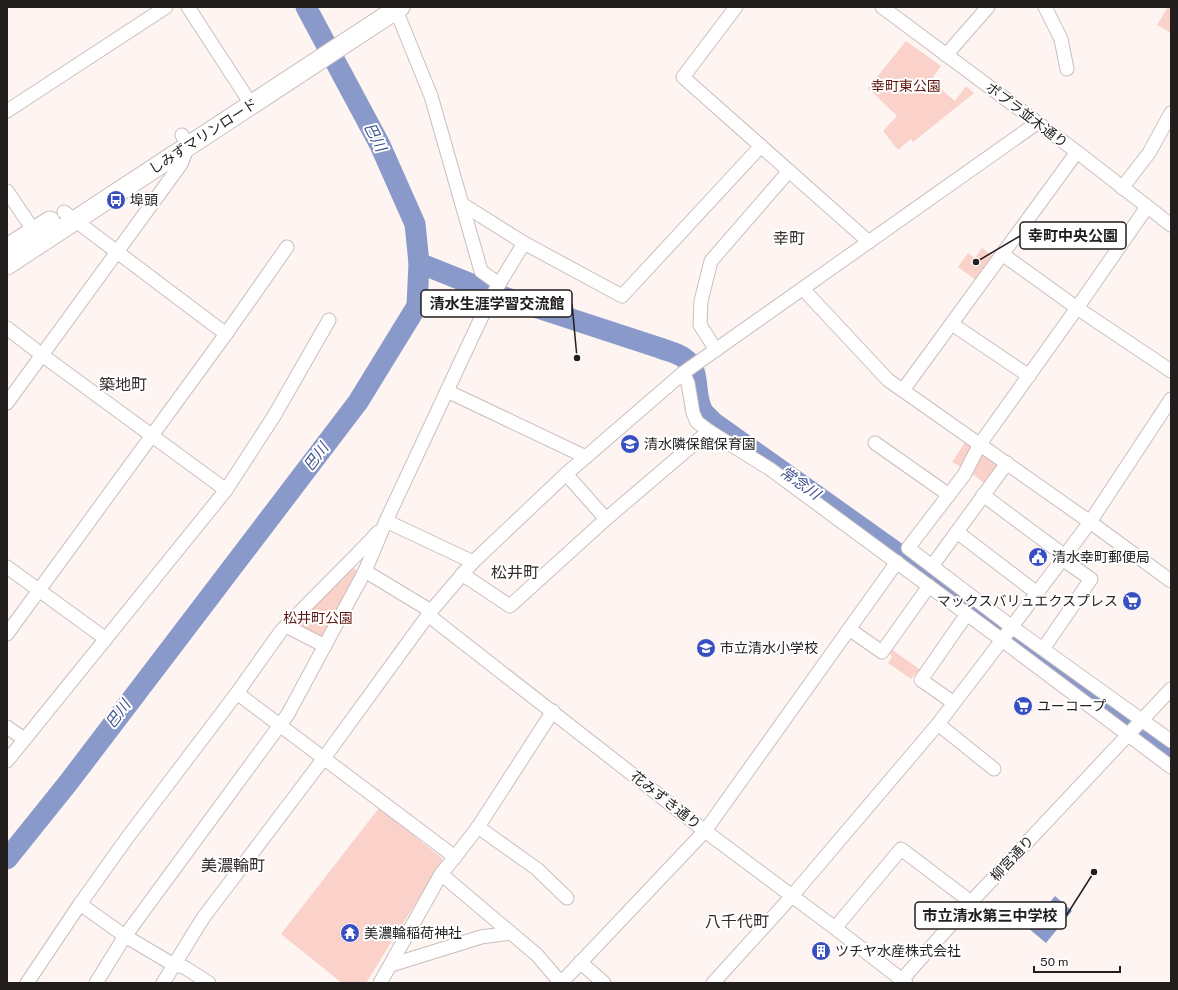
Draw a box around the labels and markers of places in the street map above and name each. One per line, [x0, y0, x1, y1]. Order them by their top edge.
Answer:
bus stop icon: 埠頭 [105, 189, 127, 211]
place label: 埠頭 [130, 192, 158, 208]
callout: 幸町中央公園 [1020, 222, 1126, 249]
callout: 清水生涯学習交流館 [421, 290, 572, 317]
school or university icon: 清水隣保館保育園 [619, 433, 641, 455]
place label: 清水隣保館保育園 [644, 436, 756, 452]
public building icon: 清水幸町郵便局 [1027, 546, 1049, 568]
place label: 清水幸町郵便局 [1052, 549, 1150, 565]
supermarket icon: マックスバリュエクスプレス [1121, 590, 1143, 612]
place label: マックスバリュエクスプレス [937, 593, 1118, 609]
school or university icon: 市立清水小学校 [695, 637, 717, 659]
place label: 市立清水小学校 [720, 640, 818, 656]
supermarket icon: ユーコープ [1012, 695, 1034, 717]
place label: ユーコープ [1037, 698, 1106, 714]
callout: 市立清水第三中学校 [915, 902, 1066, 929]
temple icon: 美濃輪稲荷神社 [339, 922, 361, 944]
place label: 美濃輪稲荷神社 [364, 925, 462, 941]
building icon: ツチヤ水産株式会社 [810, 940, 832, 962]
place label: ツチヤ水産株式会社 [835, 943, 961, 959]

